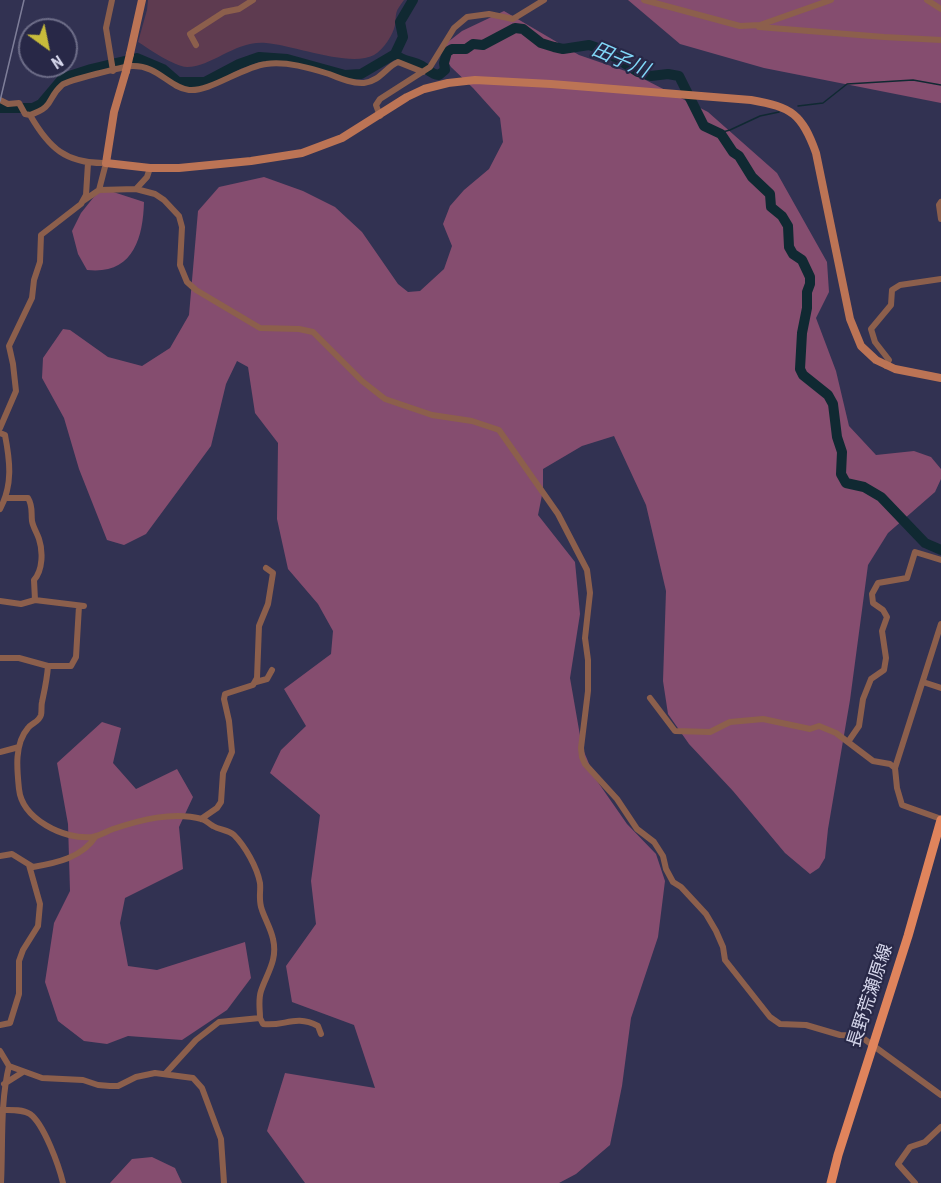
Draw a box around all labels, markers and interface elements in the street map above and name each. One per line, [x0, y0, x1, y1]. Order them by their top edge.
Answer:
north arrow [18, 18, 78, 78]
water label: 田子川 [588, 38, 652, 84]
text: N [48, 51, 66, 72]
street label: 長野荒瀬原線 [844, 941, 898, 1051]

